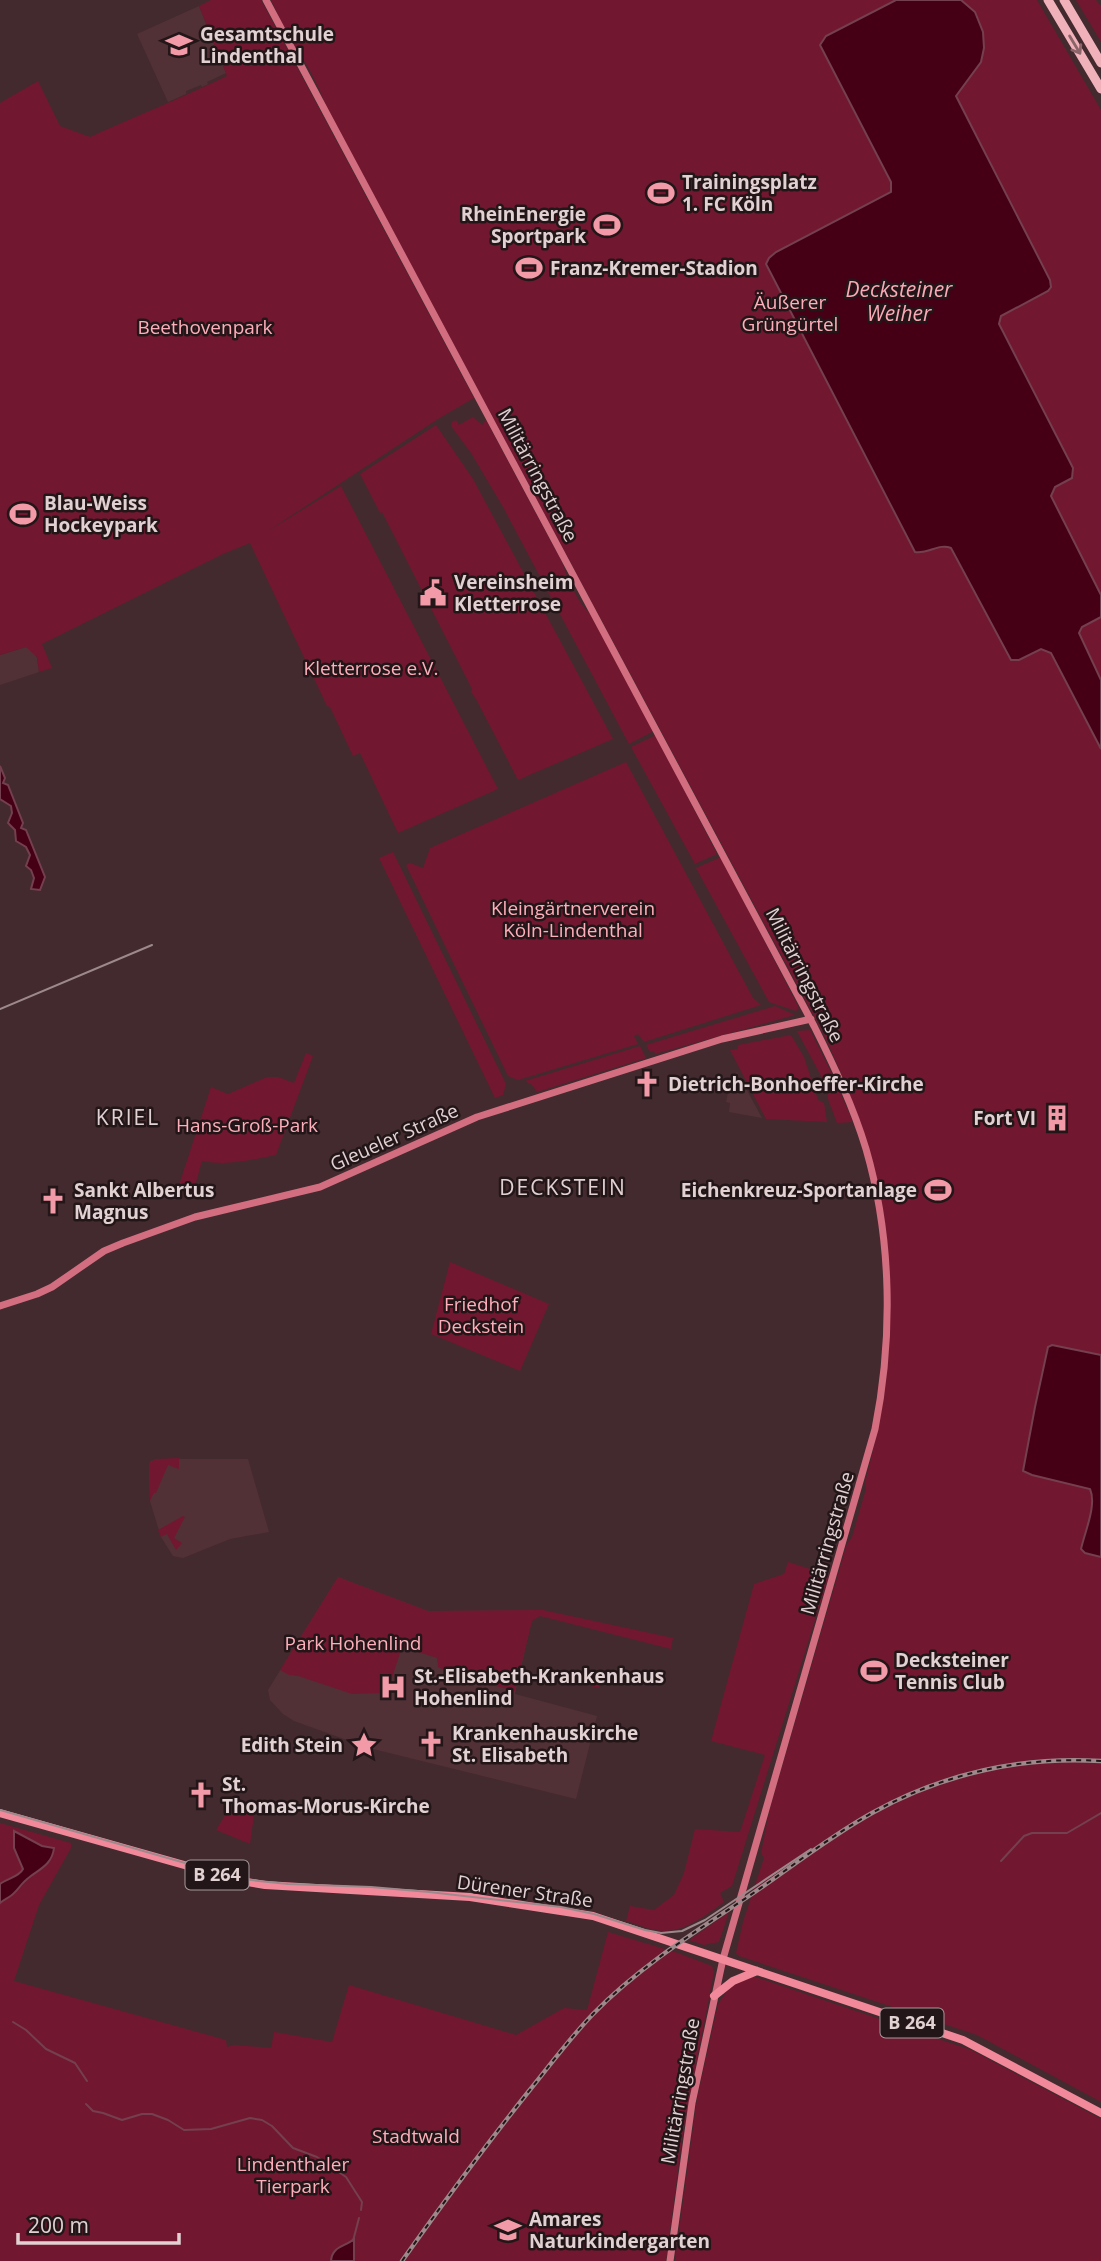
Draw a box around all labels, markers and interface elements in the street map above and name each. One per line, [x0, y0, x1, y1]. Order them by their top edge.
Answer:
place label: Gesamtschule Lindenthal [200, 21, 334, 69]
school or university icon: Gesamtschule Lindenthal [164, 30, 194, 60]
one-way arrow [1068, 34, 1082, 54]
place label: Trainingsplatz 1. FC Köln [682, 169, 817, 217]
sports icon: Trainingsplatz 1. FC Köln [646, 178, 676, 208]
place label: RheinEnergie Sportpark [461, 201, 586, 249]
sports icon: RheinEnergie Sportpark [592, 210, 622, 240]
sports icon: Franz-Kremer-Stadion [514, 253, 544, 283]
place label: Franz-Kremer-Stadion [550, 255, 758, 281]
water label: Decksteiner Weiher [846, 275, 953, 327]
park label: Äußerer Grüngürtel [742, 289, 838, 337]
park label: Beethovenpark [137, 314, 273, 340]
street label: Militärringstraße [492, 404, 584, 546]
place label: Blau-Weiss Hockeypark [44, 490, 158, 538]
sports icon: Blau-Weiss Hockeypark [8, 499, 38, 529]
place label: Vereinsheim Kletterrose [454, 569, 573, 617]
public building icon: Vereinsheim Kletterrose [418, 578, 448, 608]
park label: Kletterrose e.V. [304, 655, 438, 681]
park label: Kleingärtnerverein Köln-Lindenthal [491, 895, 655, 943]
street label: Militärringstraße [760, 903, 850, 1047]
church icon: Dietrich-Bonhoeffer-Kirche [632, 1069, 662, 1099]
place label: Dietrich-Bonhoeffer-Kirche [668, 1071, 924, 1097]
street label: Gleueler Straße [326, 1097, 462, 1177]
district label: KRIEL [96, 1103, 160, 1131]
building icon: Fort VI [1042, 1103, 1072, 1133]
place label: Fort VI [973, 1105, 1036, 1131]
park label: Hans-Groß-Park [176, 1112, 318, 1138]
district label: DECKSTEIN [499, 1173, 627, 1201]
sports icon: Eichenkreuz-Sportanlage [923, 1175, 953, 1205]
place label: Sankt Albertus Magnus [74, 1177, 214, 1225]
place label: Eichenkreuz-Sportanlage [681, 1177, 917, 1203]
church icon: Sankt Albertus Magnus [38, 1186, 68, 1216]
park label: Friedhof Deckstein [438, 1291, 524, 1339]
street label: Militärringstraße [794, 1468, 860, 1618]
park label: Park Hohenlind [285, 1630, 421, 1656]
place label: Decksteiner Tennis Club [895, 1647, 1009, 1695]
sports icon: Decksteiner Tennis Club [859, 1656, 889, 1686]
place label: St.-Elisabeth-Krankenhaus Hohenlind [414, 1663, 664, 1711]
hospital icon: St.-Elisabeth-Krankenhaus Hohenlind [378, 1672, 408, 1702]
place label: Krankenhauskirche St. Elisabeth [452, 1720, 638, 1768]
church icon: Krankenhauskirche St. Elisabeth [416, 1729, 446, 1759]
place icon: Edith Stein [349, 1730, 379, 1760]
place label: Edith Stein [241, 1732, 343, 1758]
place label: St. Thomas-Morus-Kirche [222, 1771, 430, 1819]
church icon: St. Thomas-Morus-Kirche [186, 1780, 216, 1810]
road number: B 264 [186, 1860, 248, 1889]
street label: Dürener Straße [455, 1869, 595, 1913]
road number: B 264 [880, 2008, 944, 2038]
street label: Militärringstraße [654, 2016, 706, 2166]
park label: Stadtwald [372, 2123, 460, 2149]
park label: Lindenthaler Tierpark [237, 2151, 349, 2199]
scale bar [18, 2202, 178, 2246]
place label: Amares Naturkindergarten [529, 2206, 710, 2254]
text: 200 m [28, 2211, 89, 2239]
school or university icon: Amares Naturkindergarten [493, 2215, 523, 2245]

